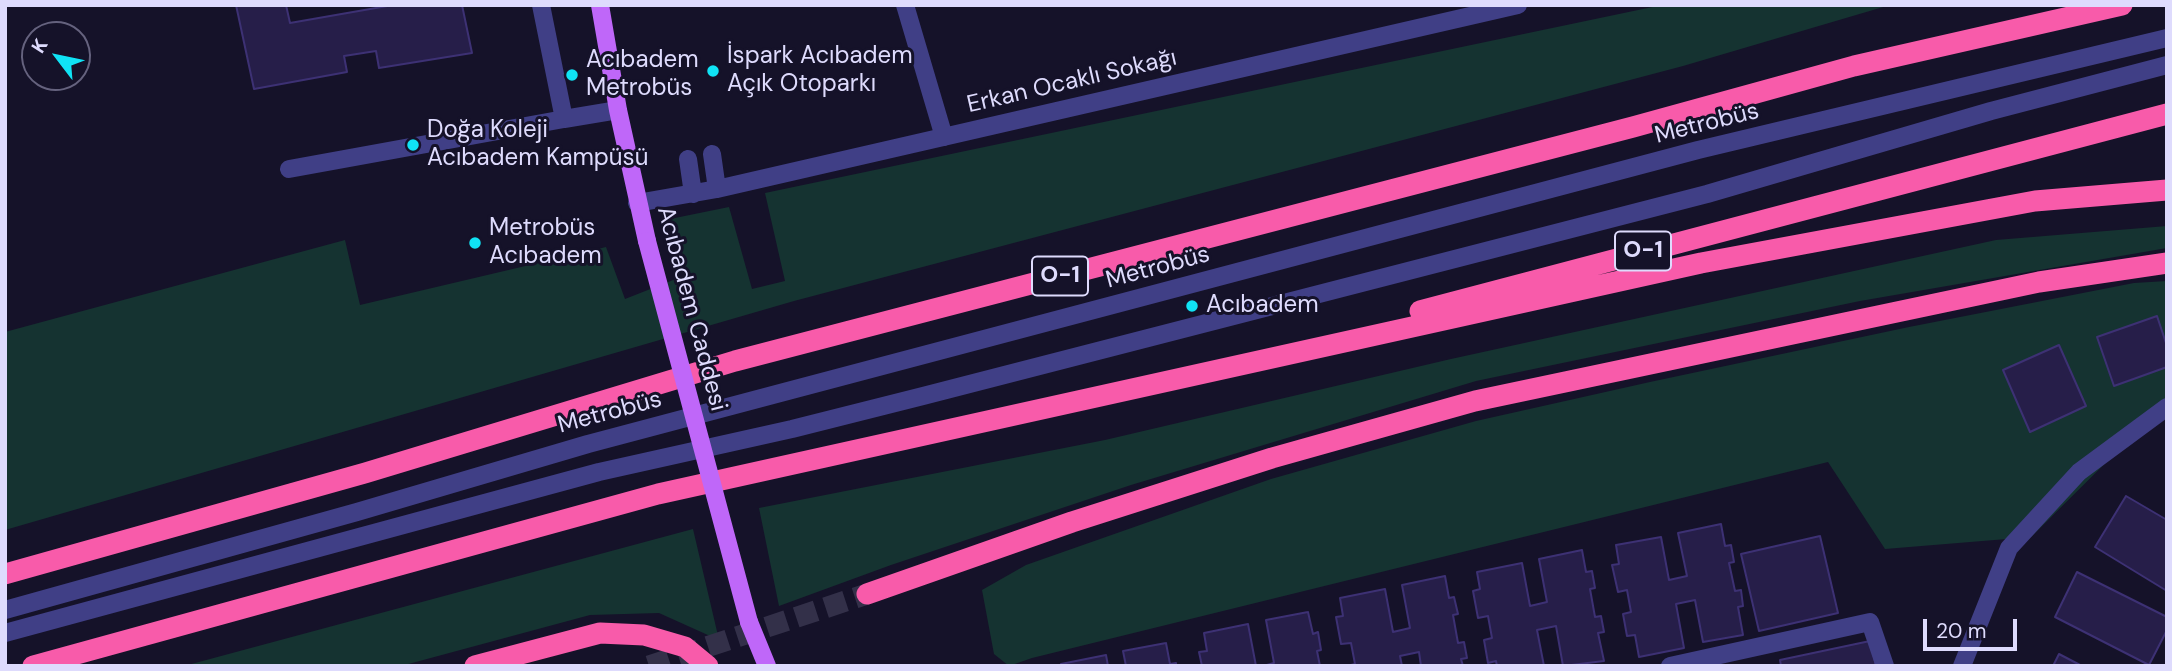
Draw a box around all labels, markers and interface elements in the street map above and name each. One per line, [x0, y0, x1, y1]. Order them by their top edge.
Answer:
north arrow [21, 21, 91, 91]
text: K [26, 34, 53, 58]
place label: İspark Acıbadem Açık Otoparkı [727, 43, 913, 99]
street label: Erkan Ocaklı Sokağı [964, 44, 1180, 120]
place label: Acıbadem Metrobüs [586, 47, 699, 103]
marker: İspark Acıbadem Açık Otoparkı [705, 63, 721, 79]
marker: Acıbadem Metrobüs [564, 67, 580, 83]
street label: Metrobüs [1652, 97, 1762, 151]
place label: Doğa Koleji Acıbadem Kampüsü [427, 117, 648, 173]
marker: Doğa Koleji Acıbadem Kampüsü [405, 137, 421, 153]
street label: Acıbadem Caddesi [650, 204, 732, 414]
place label: Metrobüs Acıbadem [489, 215, 602, 271]
road number: O-1 [1615, 232, 1671, 270]
marker: Metrobüs Acıbadem [467, 235, 483, 251]
street label: Metrobüs [1103, 240, 1213, 296]
road number: O-1 [1032, 256, 1088, 296]
place label: Acıbadem [1206, 292, 1319, 320]
marker: Acıbadem [1184, 298, 1200, 314]
street label: Metrobüs [555, 385, 665, 441]
scale bar [1927, 604, 2022, 648]
text: 20 m [1936, 617, 1987, 645]

